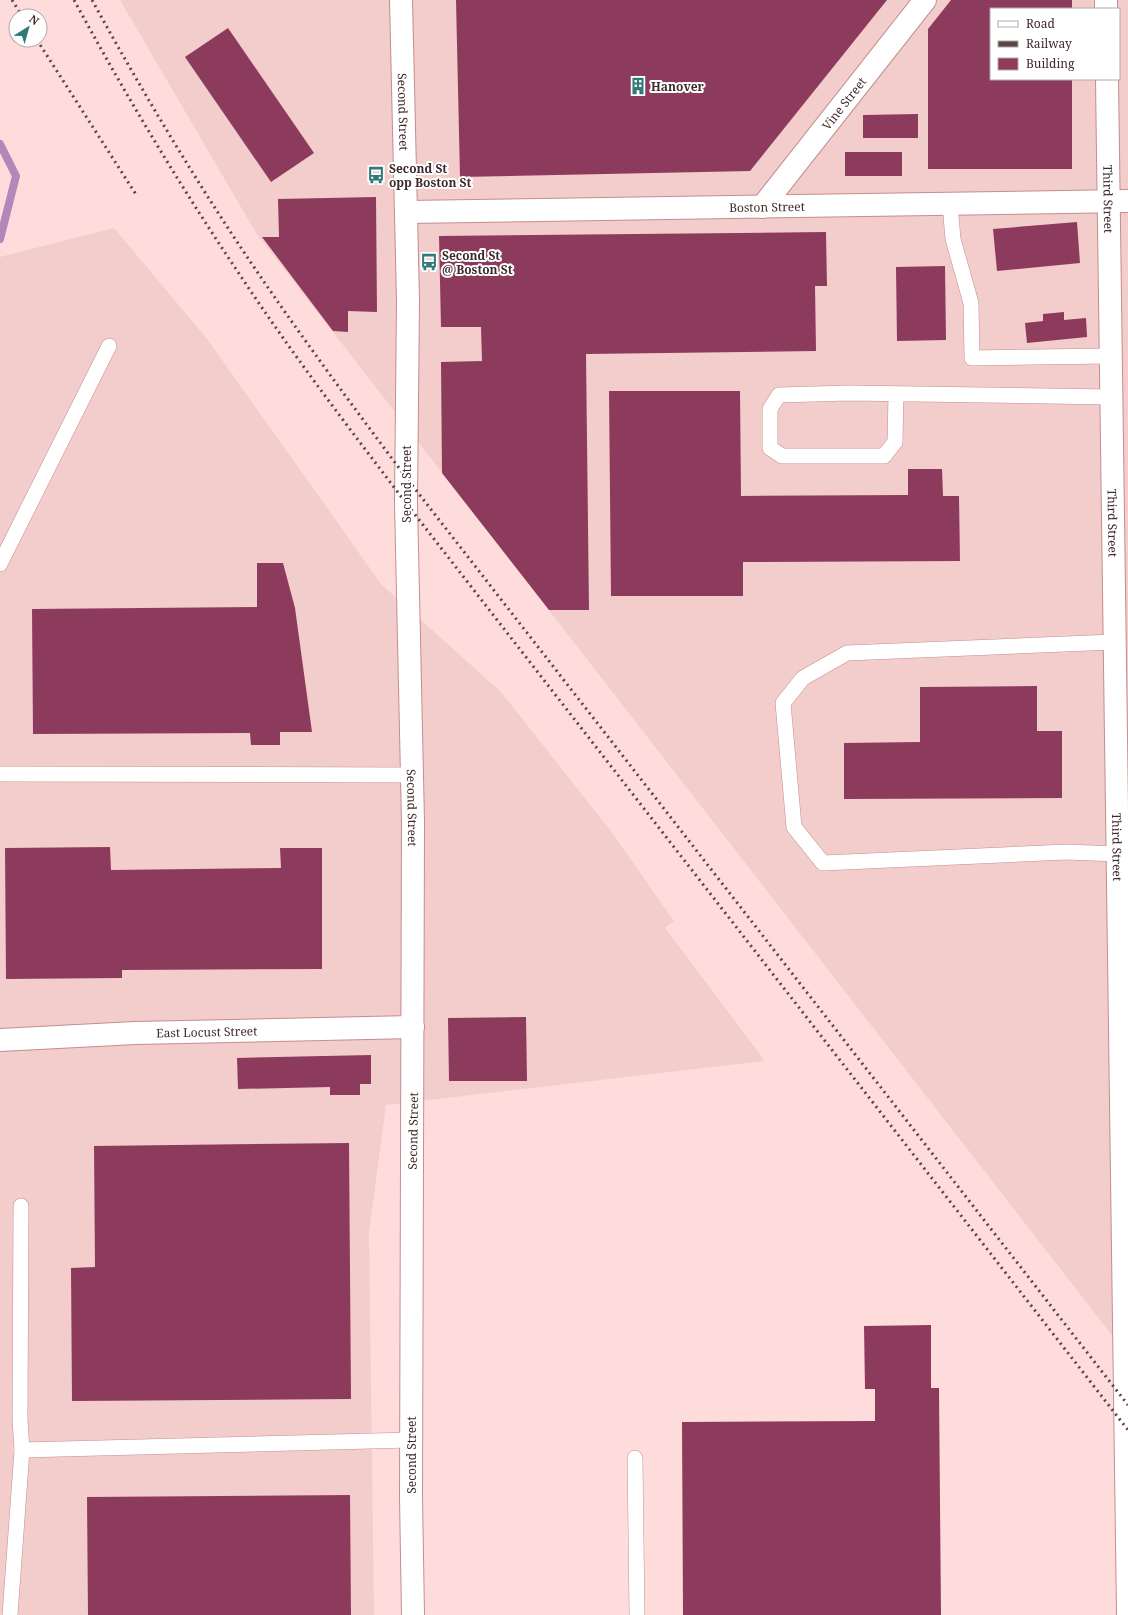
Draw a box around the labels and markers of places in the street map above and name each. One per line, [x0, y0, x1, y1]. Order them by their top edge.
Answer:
building icon: Hanover [628, 76, 648, 96]
place label: Hanover [651, 78, 705, 95]
place label: Second St opp Boston St [389, 160, 471, 191]
bus stop icon: Second St opp Boston St [366, 165, 386, 185]
place label: Second St @ Boston St [442, 247, 513, 278]
bus stop icon: Second St @ Boston St [419, 252, 439, 272]

